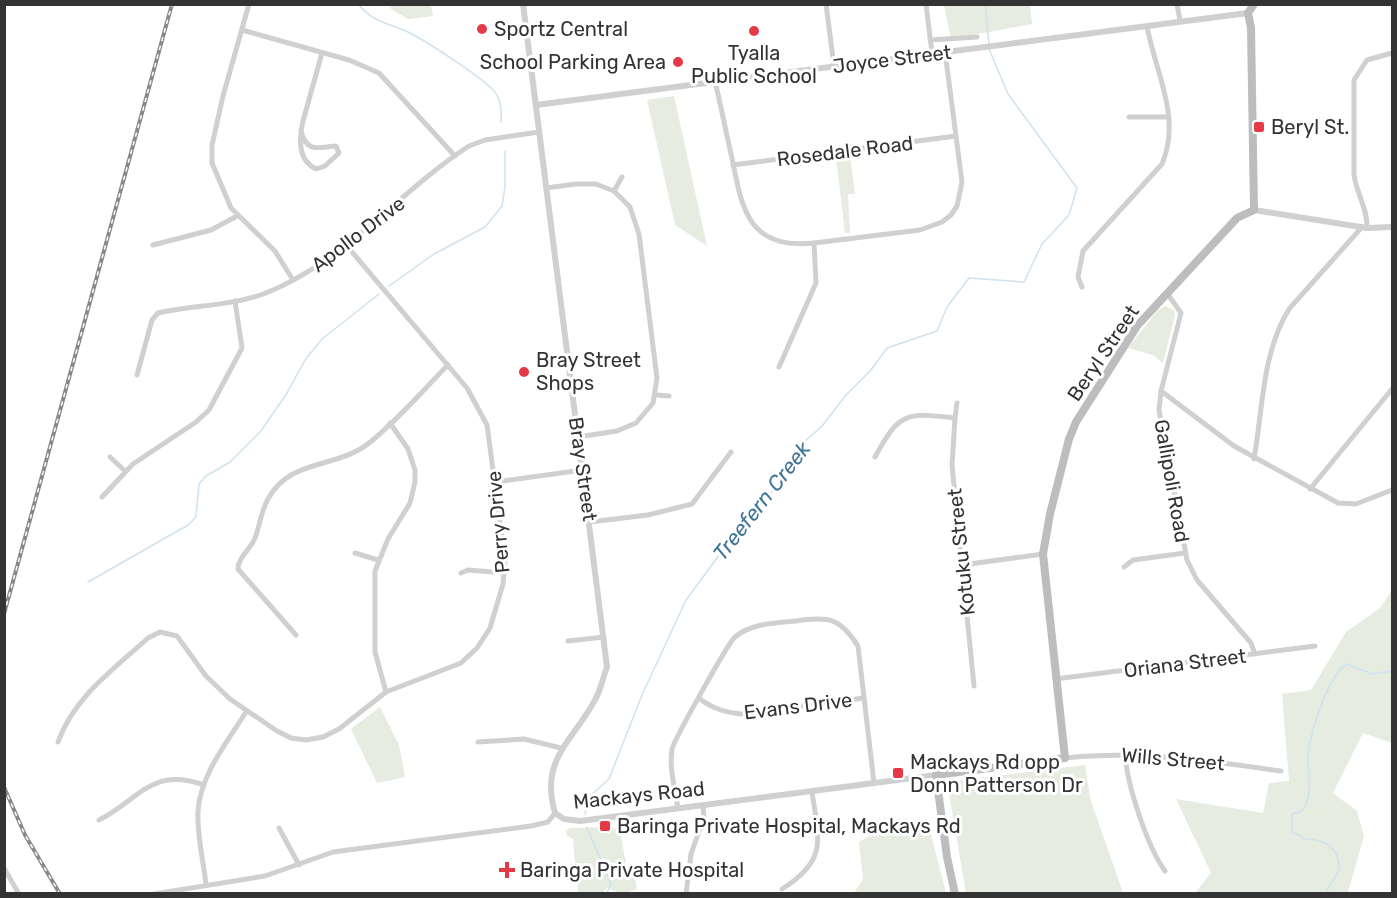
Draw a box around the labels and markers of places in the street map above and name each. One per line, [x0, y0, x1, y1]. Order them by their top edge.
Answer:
place label: Sportz Central [494, 17, 628, 41]
marker: Sportz Central [475, 22, 489, 36]
marker: Tyalla Public School [747, 24, 761, 38]
place label: Tyalla Public School [691, 41, 817, 88]
place label: School Parking Area [480, 50, 666, 74]
marker: School Parking Area [671, 55, 685, 69]
place label: Beryl St. [1271, 115, 1349, 139]
marker: Beryl St. [1252, 120, 1266, 134]
place label: Bray Street Shops [536, 348, 641, 395]
marker: Bray Street Shops [517, 365, 531, 379]
place label: Mackays Rd opp Donn Patterson Dr [910, 750, 1083, 797]
marker: Mackays Rd opp Donn Patterson Dr [891, 766, 905, 780]
place label: Baringa Private Hospital, Mackays Rd [617, 814, 961, 838]
marker: Baringa Private Hospital, Mackays Rd [598, 819, 612, 833]
place label: Baringa Private Hospital [520, 858, 744, 882]
marker: Baringa Private Hospital [498, 861, 516, 879]

